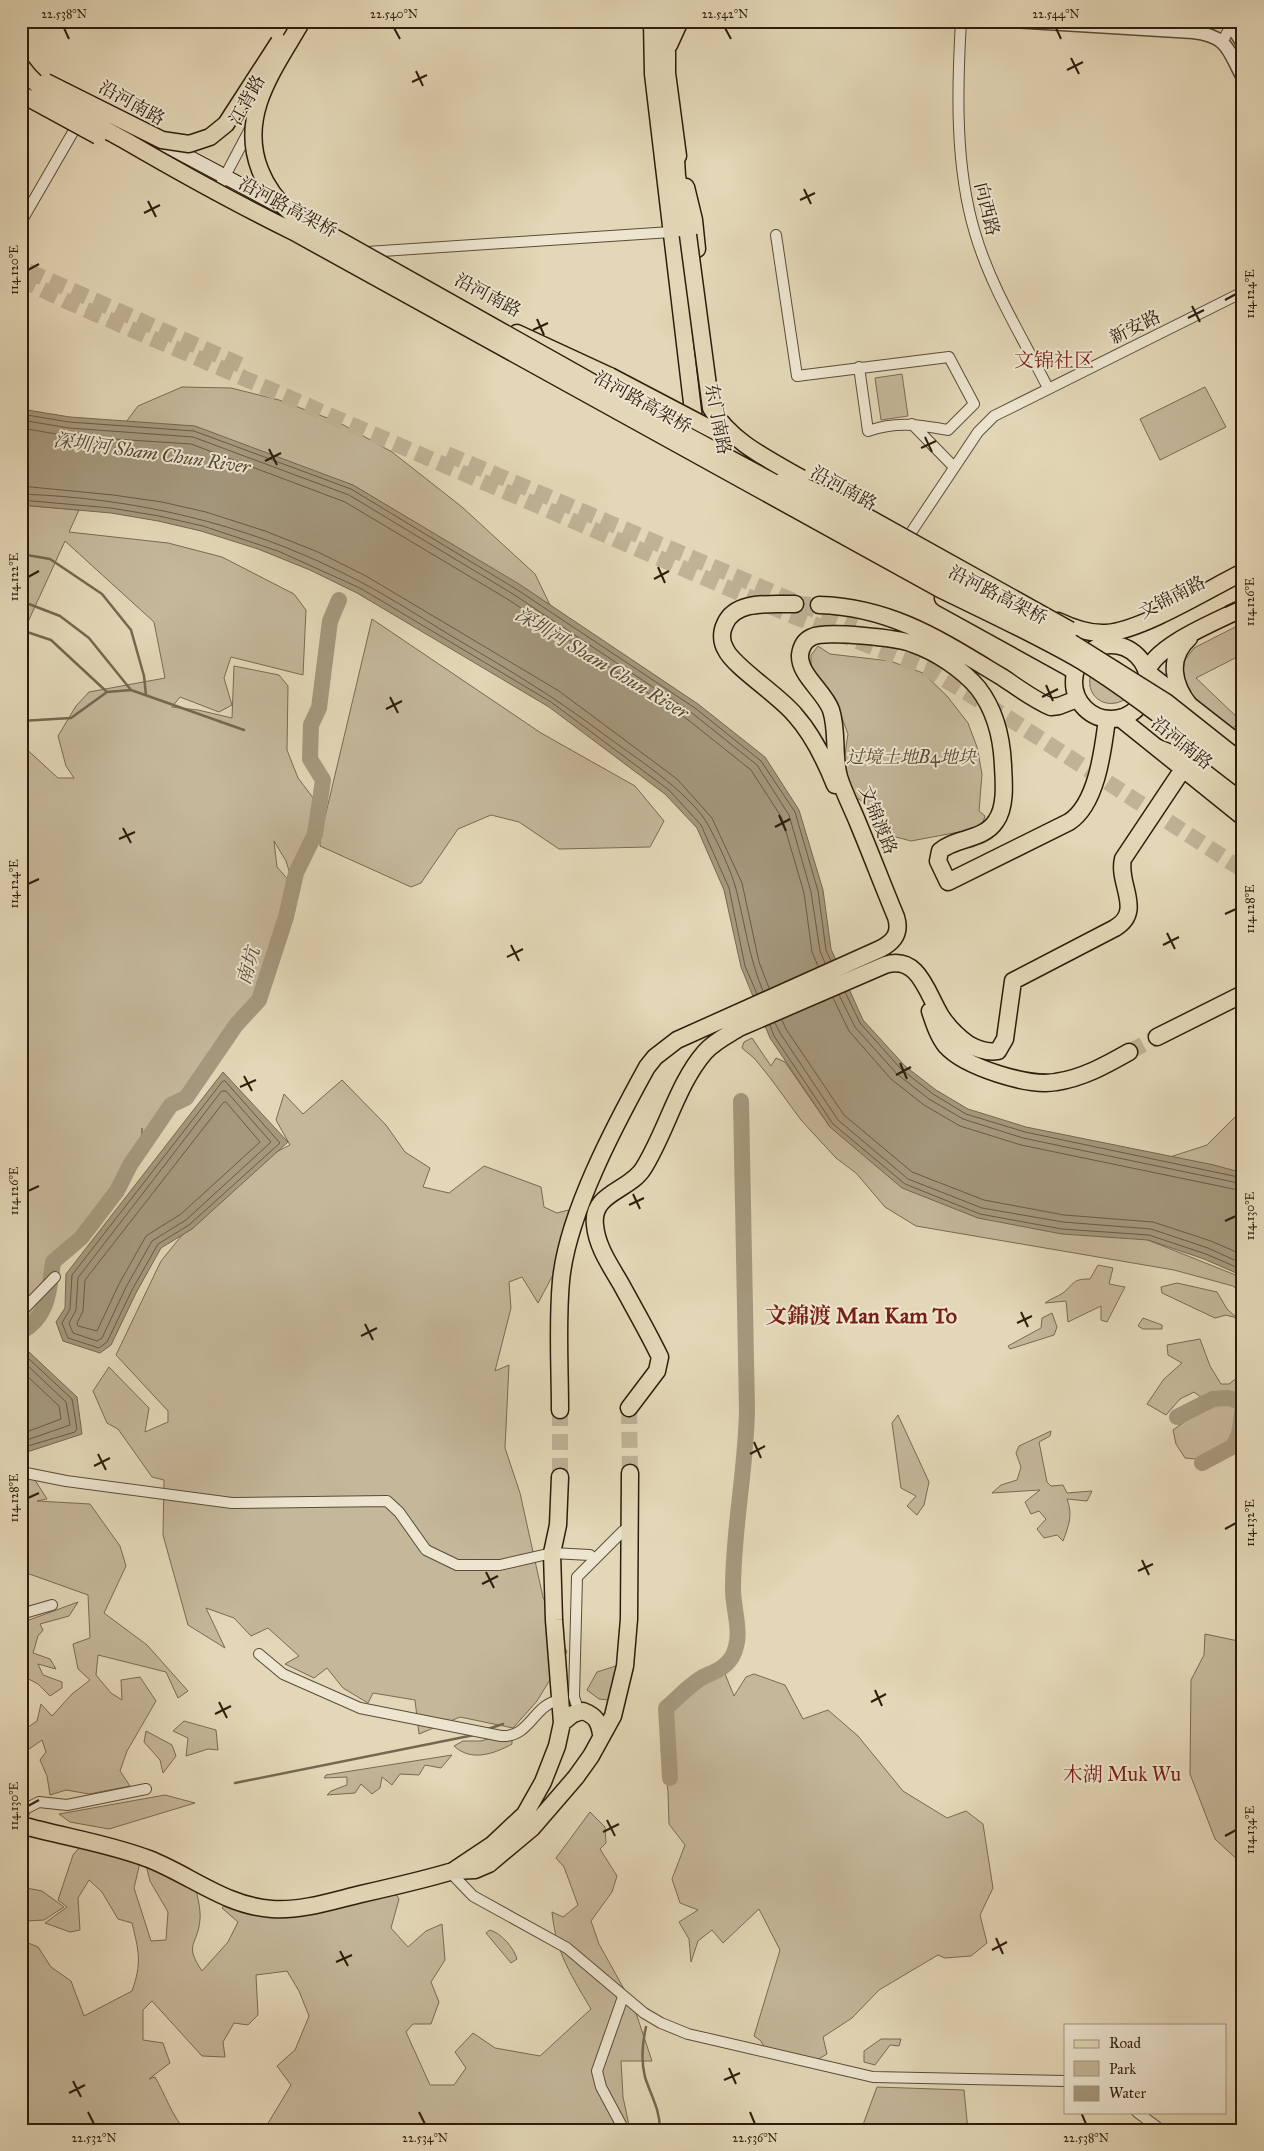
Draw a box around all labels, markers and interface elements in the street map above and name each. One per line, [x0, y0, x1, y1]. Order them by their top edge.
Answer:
text: 22.538°N [41, 7, 87, 21]
text: 22.540°N [370, 7, 418, 21]
text: 22.542°N [702, 7, 748, 21]
text: 22.544°N [1032, 7, 1080, 21]
street label: 江背路 [224, 71, 270, 129]
street label: 沿河南路 [95, 76, 169, 130]
street label: 沿河路高架桥 [235, 172, 341, 242]
street label: 向西路 [970, 180, 1004, 238]
text: 114.120°E [7, 245, 21, 295]
street label: 沿河南路 [451, 268, 525, 322]
text: 114.124°E [1243, 269, 1257, 319]
street label: 新安路 [1106, 305, 1164, 349]
district label: 文锦社区 [1014, 348, 1094, 372]
street label: 沿河路高架桥 [590, 366, 696, 438]
street label: 东门南路 [700, 382, 736, 456]
water label: 深圳河 Sham Chun River [52, 428, 253, 478]
street label: 沿河南路 [807, 461, 881, 515]
text: 114.122°E [7, 552, 21, 601]
street label: 沿河路高架桥 [945, 561, 1051, 629]
street label: 文锦南路 [1135, 571, 1209, 623]
text: 114.126°E [1243, 577, 1257, 626]
water label: 深圳河 Sham Chun River [511, 602, 694, 724]
street label: 沿河南路 [1147, 712, 1217, 774]
park label: 过境土地B4地块 [846, 746, 977, 768]
street label: 文锦渡路 [854, 783, 902, 857]
text: 114.124°E [7, 859, 21, 909]
text: 114.128°E [1243, 884, 1257, 933]
water label: 南坑 [232, 942, 265, 987]
text: 114.126°E [7, 1166, 21, 1215]
text: 114.130°E [1243, 1191, 1257, 1240]
district label: 文錦渡 Man Kam To [765, 1302, 957, 1329]
text: 114.128°E [7, 1473, 21, 1522]
text: 114.132°E [1243, 1499, 1257, 1547]
district label: 木湖 Muk Wu [1063, 1762, 1181, 1786]
text: 114.130°E [7, 1781, 21, 1830]
text: 114.134°E [1243, 1806, 1257, 1854]
legend [1064, 2024, 1226, 2114]
text: Road [1109, 2034, 1141, 2052]
text: Park [1109, 2060, 1136, 2078]
text: Water [1109, 2084, 1146, 2102]
text: 22.532°N [71, 2131, 117, 2145]
text: 22.534°N [402, 2131, 448, 2145]
text: 22.536°N [732, 2131, 778, 2145]
text: 22.538°N [1063, 2131, 1109, 2145]

